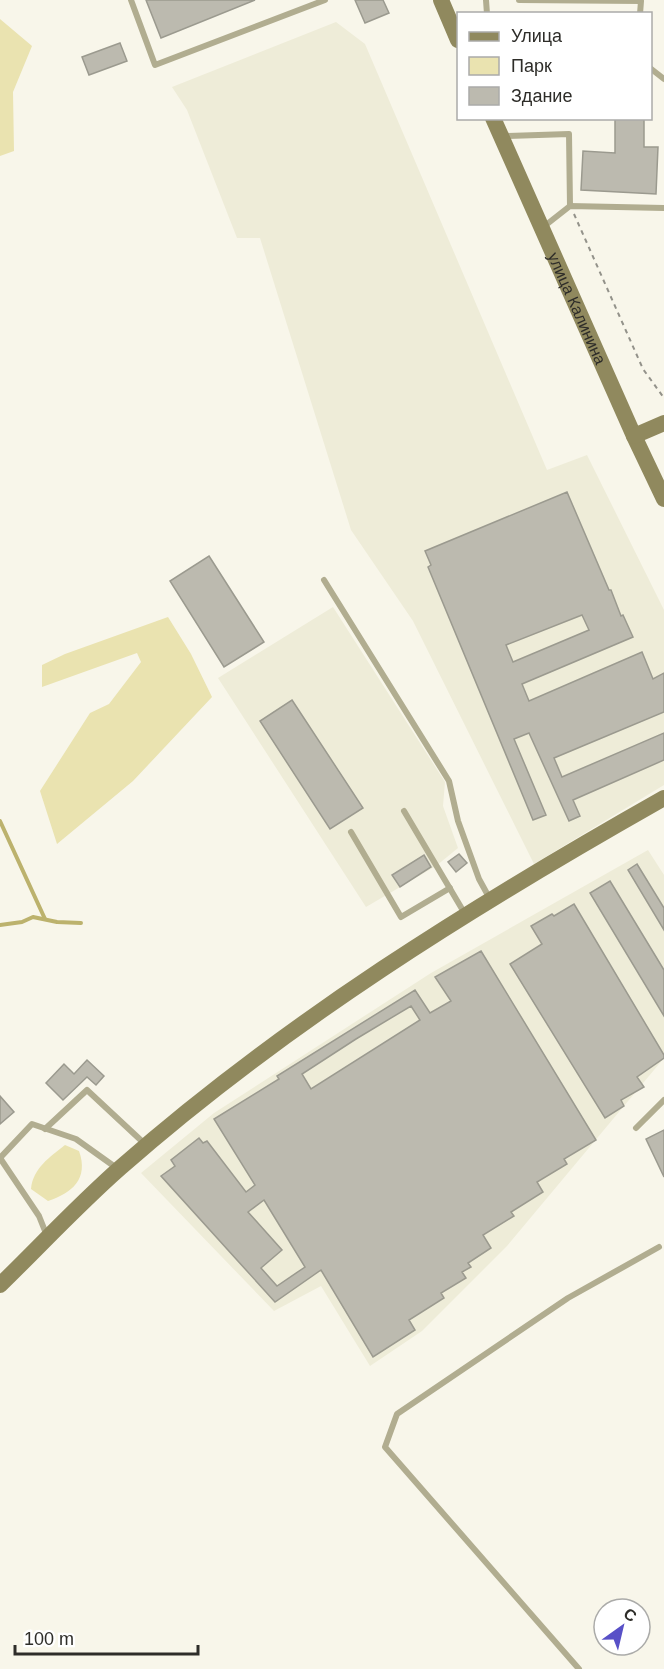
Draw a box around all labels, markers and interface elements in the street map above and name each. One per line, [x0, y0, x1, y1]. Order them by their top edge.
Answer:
legend [457, 12, 652, 120]
text: Улица [511, 26, 563, 46]
text: Парк [511, 56, 552, 76]
text: Здание [511, 86, 572, 106]
street label: улица Калинина [545, 250, 610, 367]
north arrow [592, 1597, 652, 1657]
text: С [621, 1605, 640, 1626]
scale bar [15, 1618, 198, 1656]
text: 100 m [24, 1629, 74, 1649]

